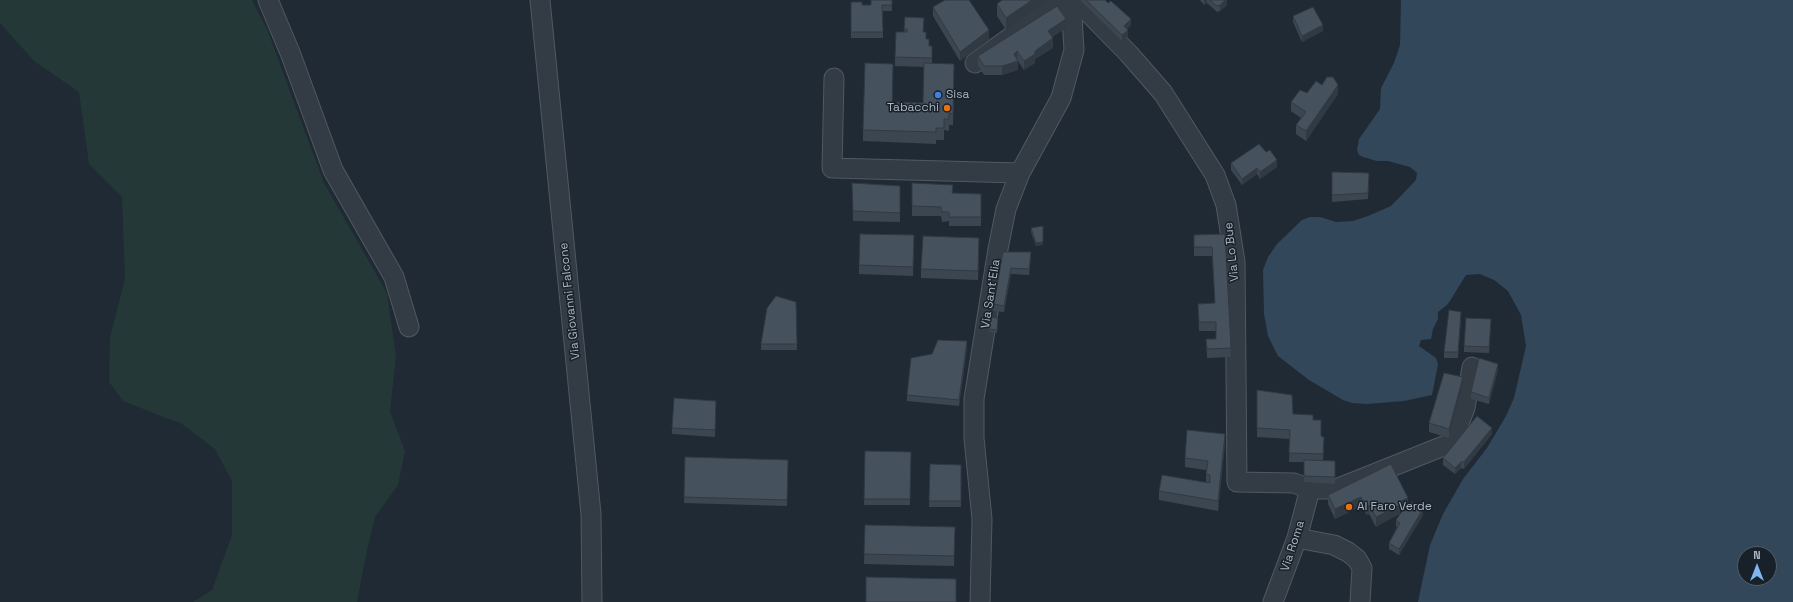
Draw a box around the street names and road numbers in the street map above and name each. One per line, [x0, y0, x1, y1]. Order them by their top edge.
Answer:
street label: Via Lo Bue [1222, 222, 1242, 282]
street label: Via Giovanni Falcone [557, 242, 583, 360]
street label: Via Sant'Elia [978, 258, 1004, 330]
street label: Via Roma [1278, 519, 1308, 573]

